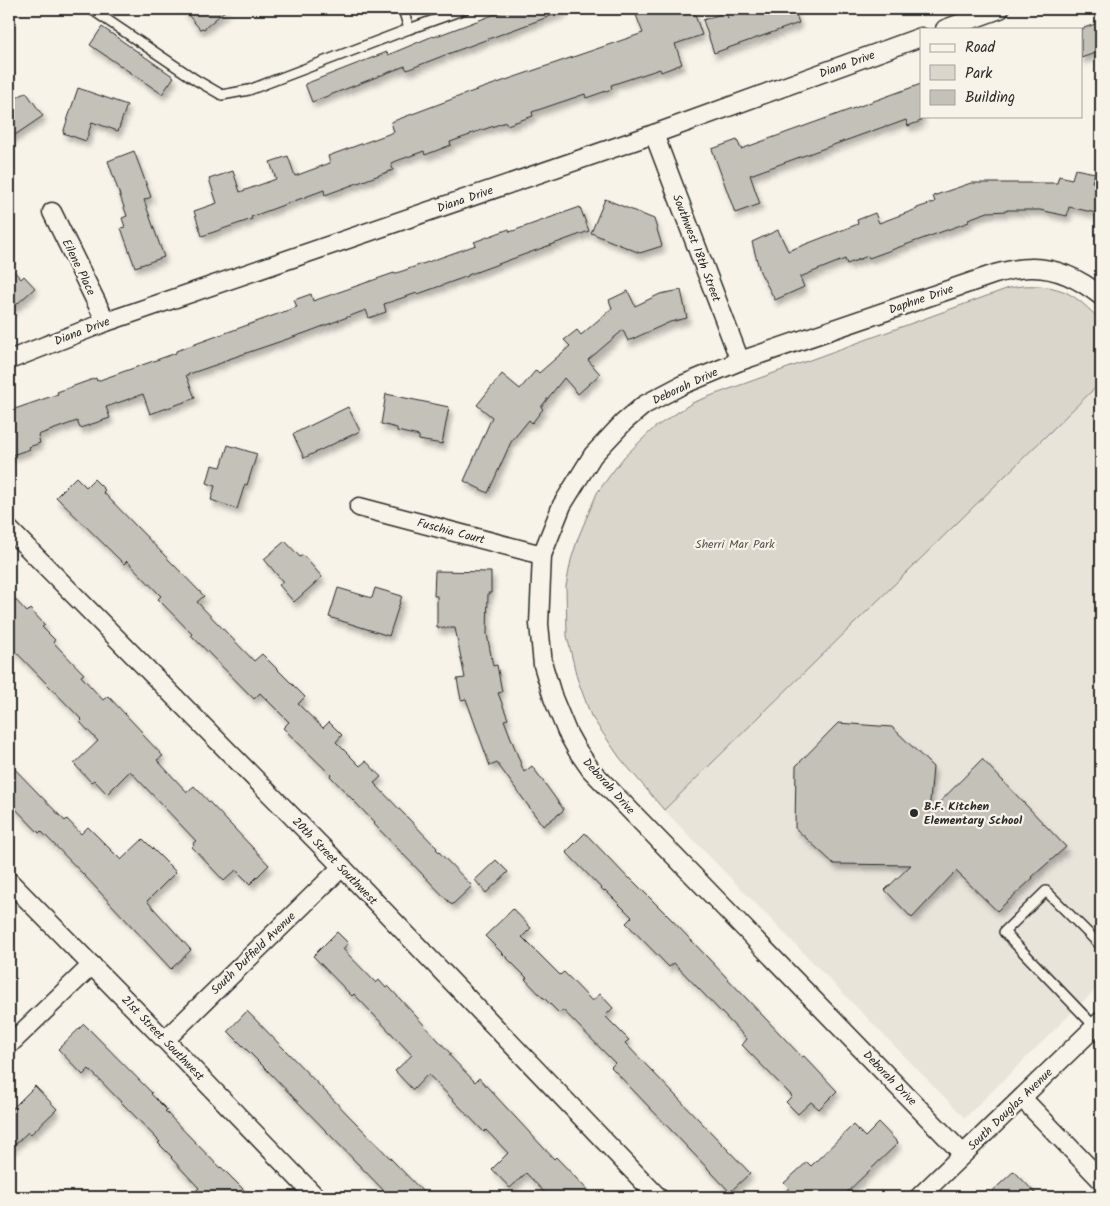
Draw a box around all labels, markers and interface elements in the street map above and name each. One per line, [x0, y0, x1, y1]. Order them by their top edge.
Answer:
legend [920, 28, 1082, 118]
text: Road [965, 36, 996, 60]
street label: Diana Drive [817, 45, 878, 83]
text: Park [965, 62, 993, 86]
text: Building [965, 86, 1015, 110]
street label: Diana Drive [435, 181, 496, 218]
street label: Southwest 18th Street [667, 192, 726, 305]
street label: Eilene Place [57, 236, 101, 299]
street label: Daphne Drive [886, 279, 957, 319]
street label: Diana Drive [52, 312, 113, 351]
street label: Deborah Drive [649, 363, 722, 410]
street label: Fuschia Court [415, 513, 487, 550]
park label: Sherri Mar Park [695, 535, 775, 554]
street label: Deborah Drive [578, 754, 640, 819]
place label: B.F. Kitchen Elementary School [924, 797, 1023, 830]
marker: B.F. Kitchen Elementary School [908, 807, 920, 819]
street label: 20th Street Southwest [288, 813, 382, 910]
street label: South Duffield Avenue [206, 907, 301, 999]
street label: 21st Street Southwest [117, 991, 209, 1086]
street label: Deborah Drive [858, 1046, 921, 1111]
street label: South Douglas Avenue [963, 1063, 1058, 1155]

